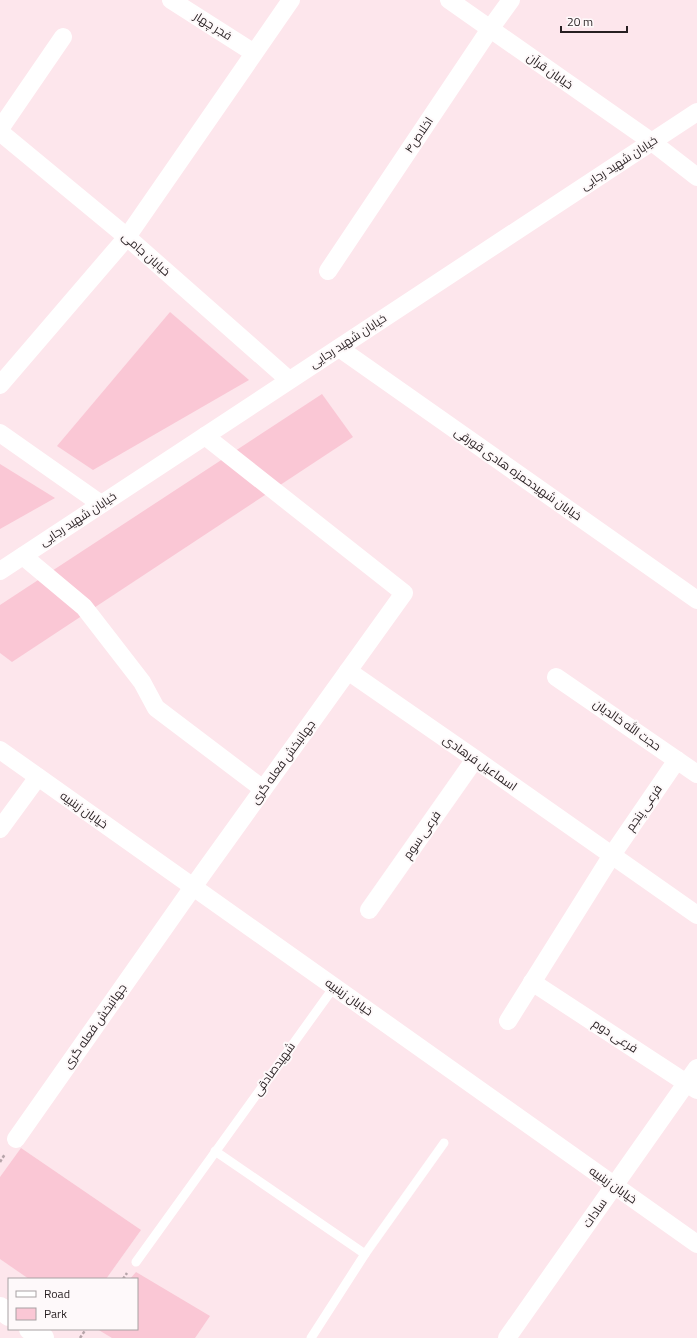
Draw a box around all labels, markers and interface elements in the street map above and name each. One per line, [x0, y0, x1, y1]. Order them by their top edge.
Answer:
street label: فجر چهار [190, 6, 236, 45]
scale bar [561, 8, 627, 34]
text: 20 m [567, 12, 593, 31]
street label: خیابان قرآن [523, 48, 578, 94]
street label: اخلاص۴ [399, 113, 438, 157]
street label: خیابان شهید رجایی [576, 130, 661, 195]
street label: خیابان جامی [118, 227, 175, 280]
street label: خیابان شهید رجایی [305, 308, 390, 373]
street label: خیابان شهیدحمزه هادی قورقی [451, 422, 586, 525]
street label: خیابان شهید رجایی [35, 486, 120, 551]
street label: حجت الله خالدیان [589, 694, 665, 755]
street label: جهانبخش فعله گری [245, 716, 320, 808]
street label: اسماعیل فرهادی [439, 730, 521, 795]
street label: فرعی پنجم [621, 781, 667, 835]
street label: خیابان زینبیه [56, 786, 112, 833]
street label: فرعی سوم [398, 806, 445, 863]
street label: خیابان زینبیه [321, 973, 377, 1020]
street label: جهانبخش فعله گری [58, 979, 131, 1072]
street label: فرعی دوم [589, 1014, 642, 1057]
street label: شهیدصادقی [248, 1038, 300, 1100]
street label: خیابان زینبیه [585, 1161, 641, 1208]
street label: سادات [578, 1194, 612, 1231]
legend [8, 1278, 138, 1330]
text: Road [44, 1284, 70, 1303]
text: Park [44, 1304, 67, 1323]

